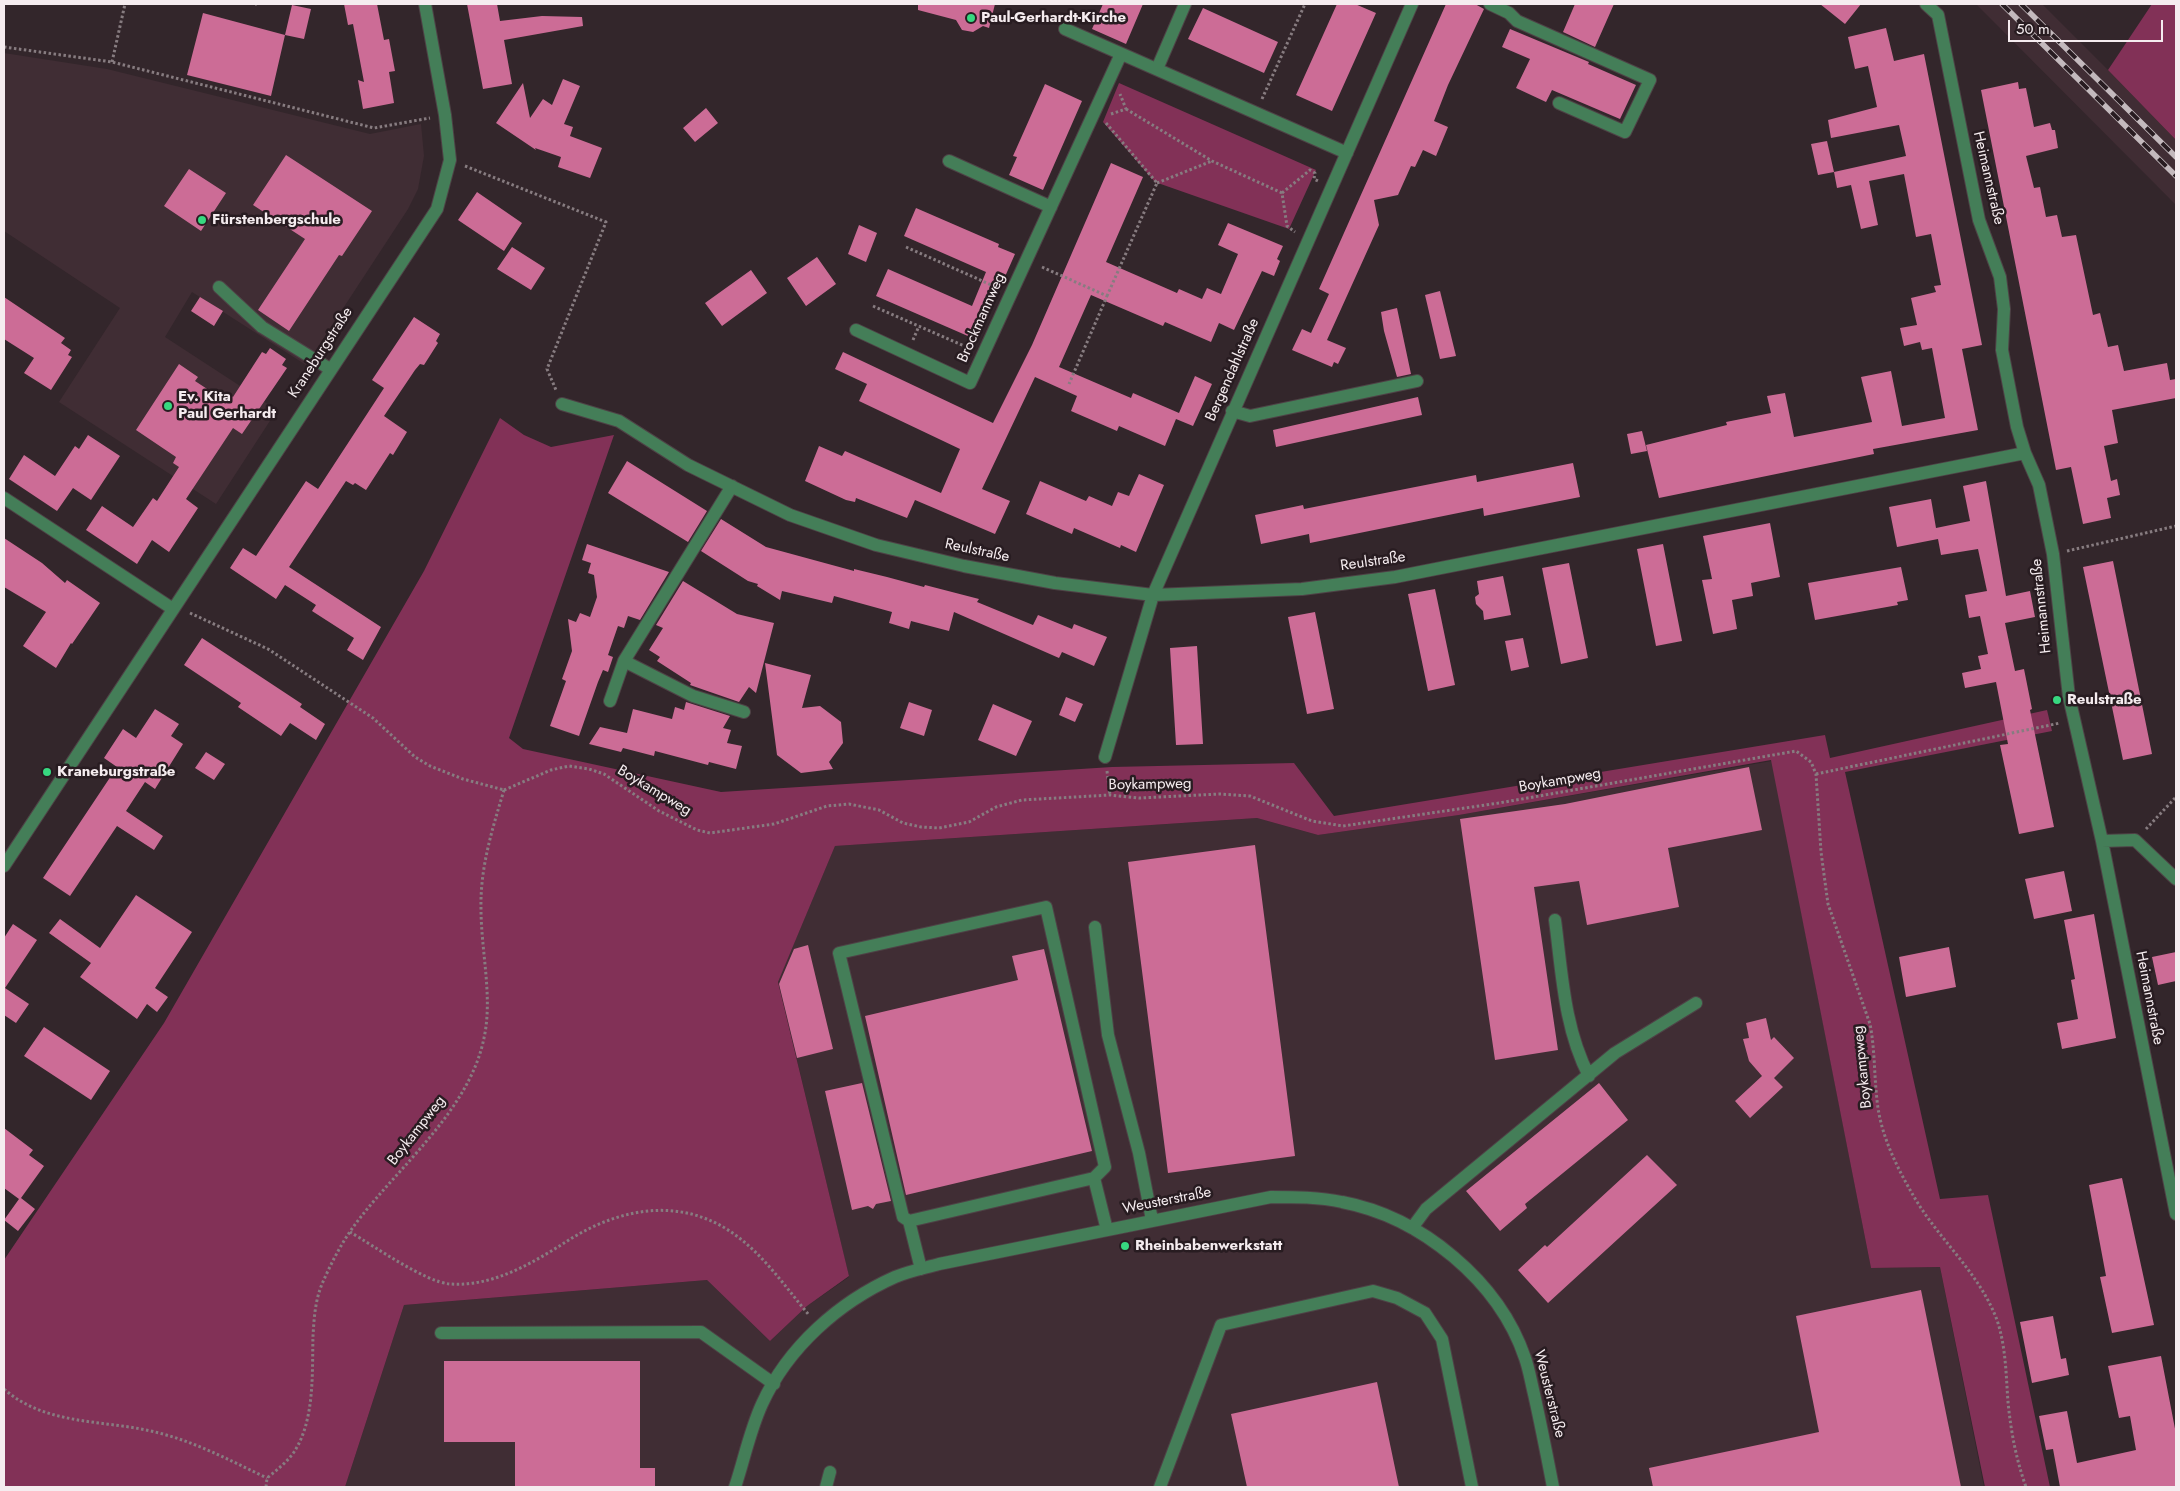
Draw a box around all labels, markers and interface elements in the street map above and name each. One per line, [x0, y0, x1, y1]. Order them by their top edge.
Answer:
place label: Paul-Gerhardt-Kirche [981, 9, 1126, 27]
scale bar [2010, 10, 2165, 42]
marker: Paul-Gerhardt-Kirche [965, 12, 977, 24]
text: 50 m [2016, 18, 2050, 40]
street label: Heimannstraße [1969, 130, 2007, 226]
place label: Fürstenbergschule [212, 211, 341, 229]
marker: Fürstenbergschule [196, 214, 208, 226]
street label: Brockmannweg [954, 270, 1010, 366]
street label: Kraneburgstraße [285, 304, 357, 402]
street label: Bergendahlstraße [1202, 316, 1264, 424]
place label: Ev. Kita Paul Gerhardt [178, 388, 276, 423]
marker: Ev. Kita Paul Gerhardt [162, 400, 174, 412]
street label: Reulstraße [943, 535, 1011, 567]
street label: Reulstraße [1339, 549, 1407, 575]
street label: Heimannstraße [2028, 558, 2056, 654]
place label: Reulstraße [2067, 691, 2141, 709]
marker: Reulstraße [2051, 694, 2063, 706]
street label: Boykampweg [614, 762, 694, 820]
place label: Kraneburgstraße [57, 763, 175, 781]
street label: Boykampweg [1518, 765, 1602, 797]
marker: Kraneburgstraße [41, 766, 53, 778]
street label: Boykampweg [1108, 775, 1192, 795]
street label: Heimannstraße [2131, 950, 2167, 1046]
street label: Boykampweg [1850, 1025, 1876, 1109]
street label: Boykampweg [384, 1093, 450, 1169]
street label: Weusterstraße [1121, 1184, 1213, 1218]
place label: Rheinbabenwerkstatt [1135, 1237, 1282, 1255]
marker: Rheinbabenwerkstatt [1119, 1240, 1131, 1252]
street label: Weusterstraße [1529, 1348, 1569, 1440]

